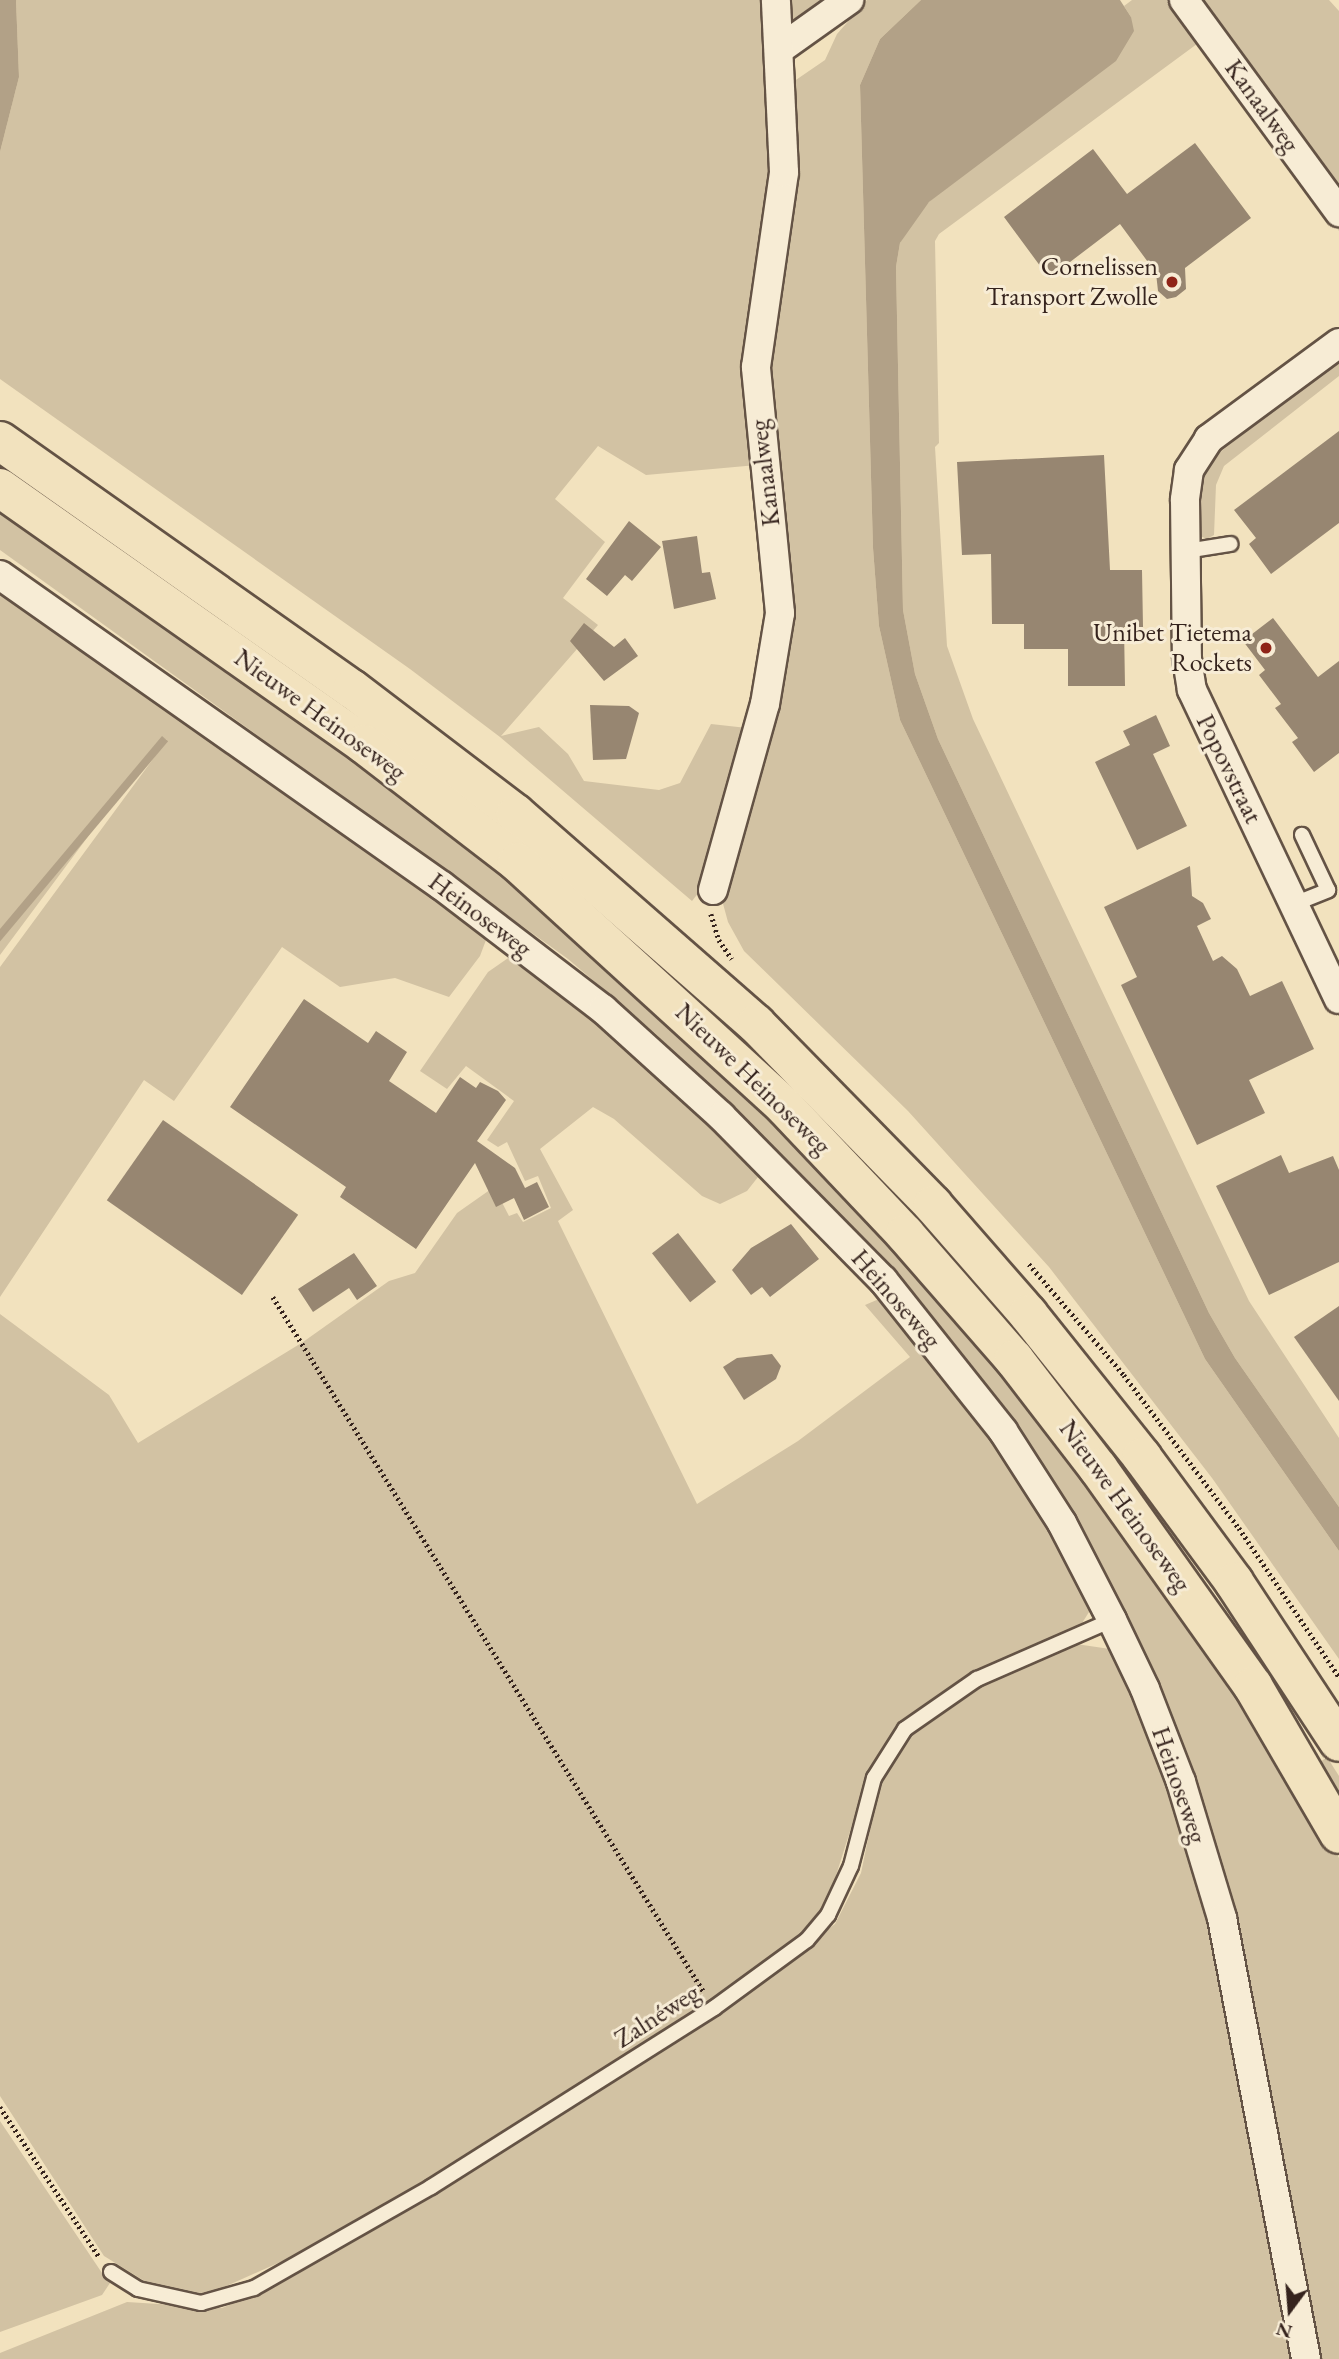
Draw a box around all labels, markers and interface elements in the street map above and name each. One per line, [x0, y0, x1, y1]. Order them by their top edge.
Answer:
street label: Kanaalweg [1218, 53, 1306, 159]
place label: Cornelissen Transport Zwolle [986, 251, 1158, 312]
marker: Cornelissen Transport Zwolle [1164, 274, 1180, 290]
street label: Kanaalweg [743, 418, 787, 528]
place label: Unibet Tietema Rockets [1093, 617, 1252, 678]
marker: Unibet Tietema Rockets [1258, 640, 1274, 656]
street label: Nieuwe Heinoseweg [228, 642, 412, 788]
street label: Popovstraat [1189, 709, 1269, 829]
street label: Heinoseweg [422, 866, 538, 964]
street label: Nieuwe Heinoseweg [669, 997, 837, 1161]
street label: Heinoseweg [844, 1243, 948, 1355]
street label: Nieuwe Heinoseweg [1052, 1414, 1198, 1598]
street label: Heinoseweg [1145, 1723, 1213, 1847]
street label: Zalnéweg [609, 1977, 705, 2055]
north arrow [1255, 2275, 1325, 2345]
text: N [1273, 2317, 1295, 2345]

